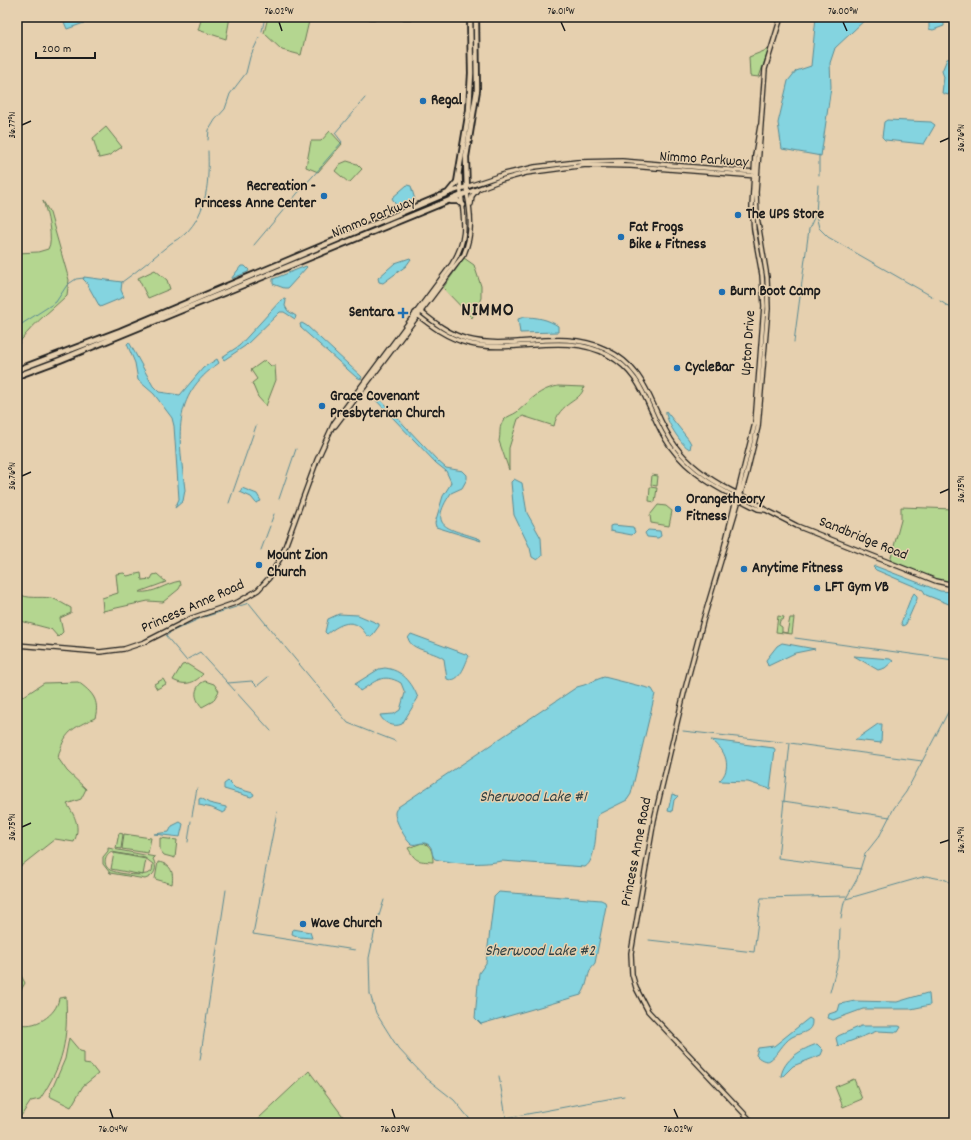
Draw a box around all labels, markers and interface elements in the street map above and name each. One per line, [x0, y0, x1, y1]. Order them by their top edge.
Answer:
text: 76.02°W [264, 5, 294, 19]
text: 76.01°W [548, 5, 575, 19]
text: 76.00°W [828, 5, 858, 19]
scale bar [36, 34, 95, 60]
text: 200 m [42, 41, 71, 58]
place label: Regal [431, 90, 463, 112]
marker: Regal [418, 96, 428, 106]
text: 36.77°N [6, 112, 20, 138]
text: 36.76°N [955, 124, 969, 152]
street label: Nimmo Parkway [659, 146, 750, 174]
place label: Recreation - Princess Anne Center [195, 176, 316, 215]
marker: Recreation - Princess Anne Center [319, 191, 329, 201]
street label: Nimmo Parkway [329, 191, 420, 245]
place label: The UPS Store [746, 204, 824, 226]
marker: The UPS Store [733, 210, 743, 220]
place label: Fat Frogs Bike & Fitness [629, 217, 706, 256]
marker: Fat Frogs Bike & Fitness [616, 232, 626, 242]
place label: Burn Boot Camp [730, 281, 821, 303]
marker: Burn Boot Camp [717, 287, 727, 297]
district label: NIMMO [461, 298, 515, 325]
place label: Sentara [349, 302, 395, 324]
marker: Sentara [397, 307, 409, 319]
street label: Upton Drive [736, 309, 762, 377]
place label: CycleBar [685, 357, 735, 379]
marker: CycleBar [672, 363, 682, 373]
place label: Grace Covenant Presbyterian Church [330, 386, 445, 425]
marker: Grace Covenant Presbyterian Church [317, 401, 327, 411]
text: 36.76°N [6, 462, 20, 490]
text: 36.75°N [955, 475, 969, 503]
place label: Orangetheory Fitness [686, 489, 766, 528]
marker: Orangetheory Fitness [673, 504, 683, 514]
street label: Sandbridge Road [815, 511, 911, 567]
place label: Mount Zion Church [267, 545, 328, 584]
place label: Anytime Fitness [752, 558, 843, 580]
marker: Mount Zion Church [254, 560, 264, 570]
marker: Anytime Fitness [739, 564, 749, 574]
street label: Princess Anne Road [138, 574, 248, 640]
place label: LFT Gym VB [825, 577, 889, 599]
marker: LFT Gym VB [812, 583, 822, 593]
water label: Sherwood Lake #1 [479, 786, 588, 809]
street label: Princess Anne Road [616, 795, 658, 909]
text: 36.75°N [6, 813, 20, 841]
text: 36.74°N [955, 826, 969, 854]
place label: Wave Church [311, 913, 382, 935]
marker: Wave Church [298, 919, 308, 929]
water label: Sherwood Lake #2 [485, 940, 596, 963]
text: 76.04°W [99, 1123, 128, 1137]
text: 76.03°W [380, 1123, 410, 1137]
text: 76.02°W [663, 1123, 693, 1137]

